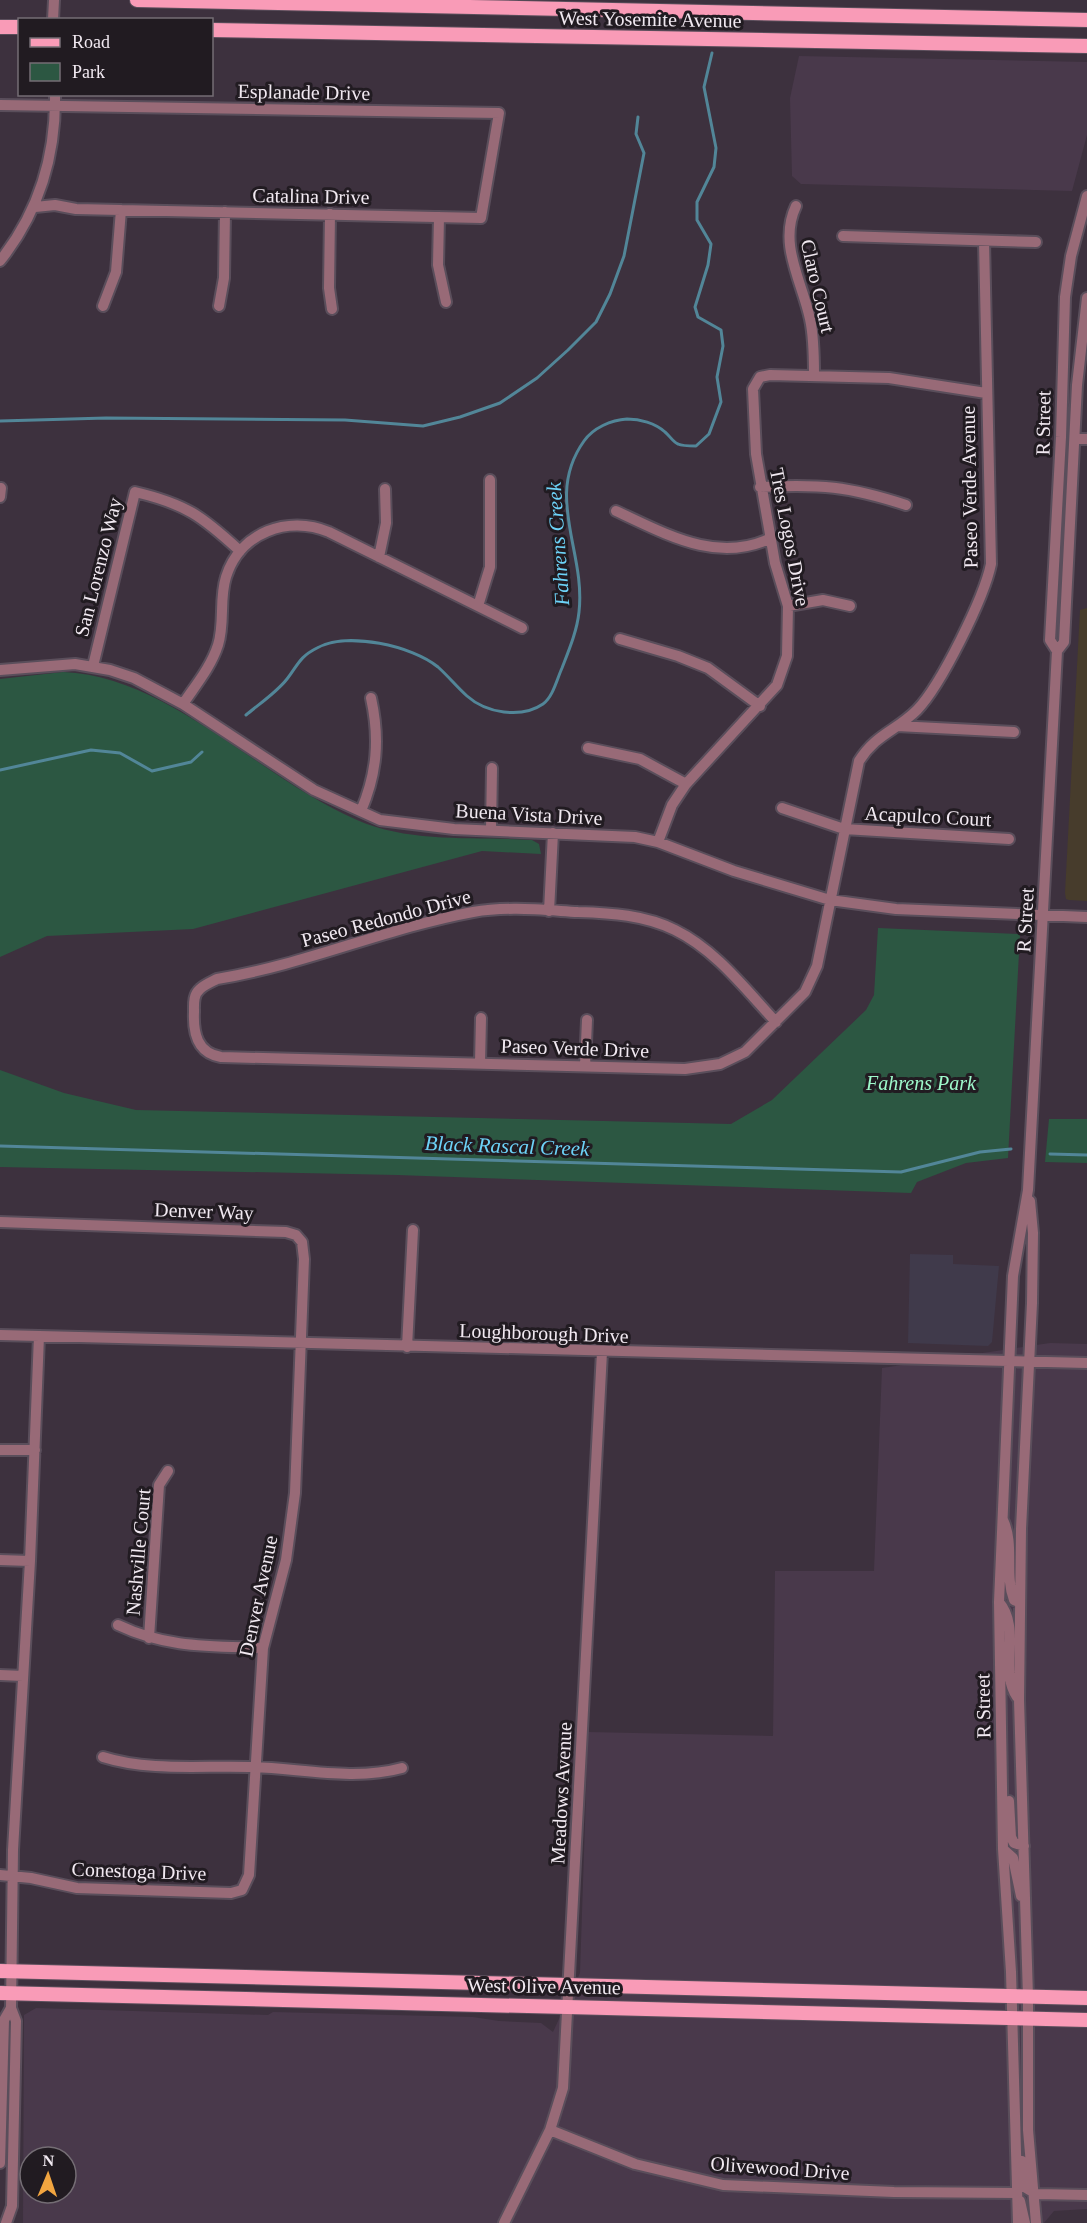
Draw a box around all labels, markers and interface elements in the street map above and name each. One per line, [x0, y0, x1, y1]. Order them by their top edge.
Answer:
street label: West Yosemite Avenue [558, 6, 742, 32]
legend [18, 18, 213, 96]
text: Road [72, 32, 110, 52]
text: Park [72, 62, 105, 82]
street label: Esplanade Drive [237, 80, 371, 105]
street label: Catalina Drive [252, 184, 370, 208]
street label: Claro Court [797, 237, 840, 335]
street label: R Street [1031, 390, 1055, 456]
street label: Paseo Verde Avenue [957, 405, 981, 568]
street label: Tres Logos Drive [765, 466, 814, 608]
water label: Fahrens Creek [542, 481, 574, 608]
street label: San Lorenzo Way [70, 495, 127, 639]
street label: Buena Vista Drive [455, 799, 603, 829]
street label: Acapulco Court [864, 802, 993, 831]
street label: Paseo Redondo Drive [299, 885, 473, 951]
street label: R Street [1012, 887, 1038, 953]
street label: Paseo Verde Drive [500, 1034, 650, 1062]
park label: Fahrens Park [865, 1072, 977, 1094]
water label: Black Rascal Creek [424, 1131, 590, 1161]
street label: Denver Way [154, 1198, 254, 1225]
street label: Loughborough Drive [459, 1319, 629, 1348]
street label: Nashville Court [121, 1487, 155, 1616]
street label: Denver Avenue [234, 1533, 282, 1659]
street label: R Street [971, 1673, 995, 1739]
street label: Meadows Avenue [546, 1721, 576, 1865]
street label: Conestoga Drive [71, 1858, 207, 1885]
street label: West Olive Avenue [467, 1974, 621, 1998]
north arrow [18, 2145, 78, 2205]
text: N [42, 2152, 55, 2169]
street label: Olivewood Drive [710, 2152, 850, 2184]

